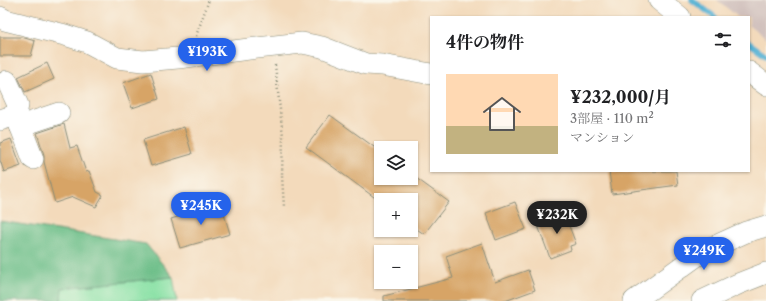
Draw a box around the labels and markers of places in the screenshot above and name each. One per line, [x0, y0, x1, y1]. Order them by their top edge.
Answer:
pin: ¥193K [179, 38, 235, 72]
pin: ¥245K [173, 192, 229, 226]
pin: ¥232K [529, 201, 585, 235]
pin: ¥249K [676, 237, 732, 271]

